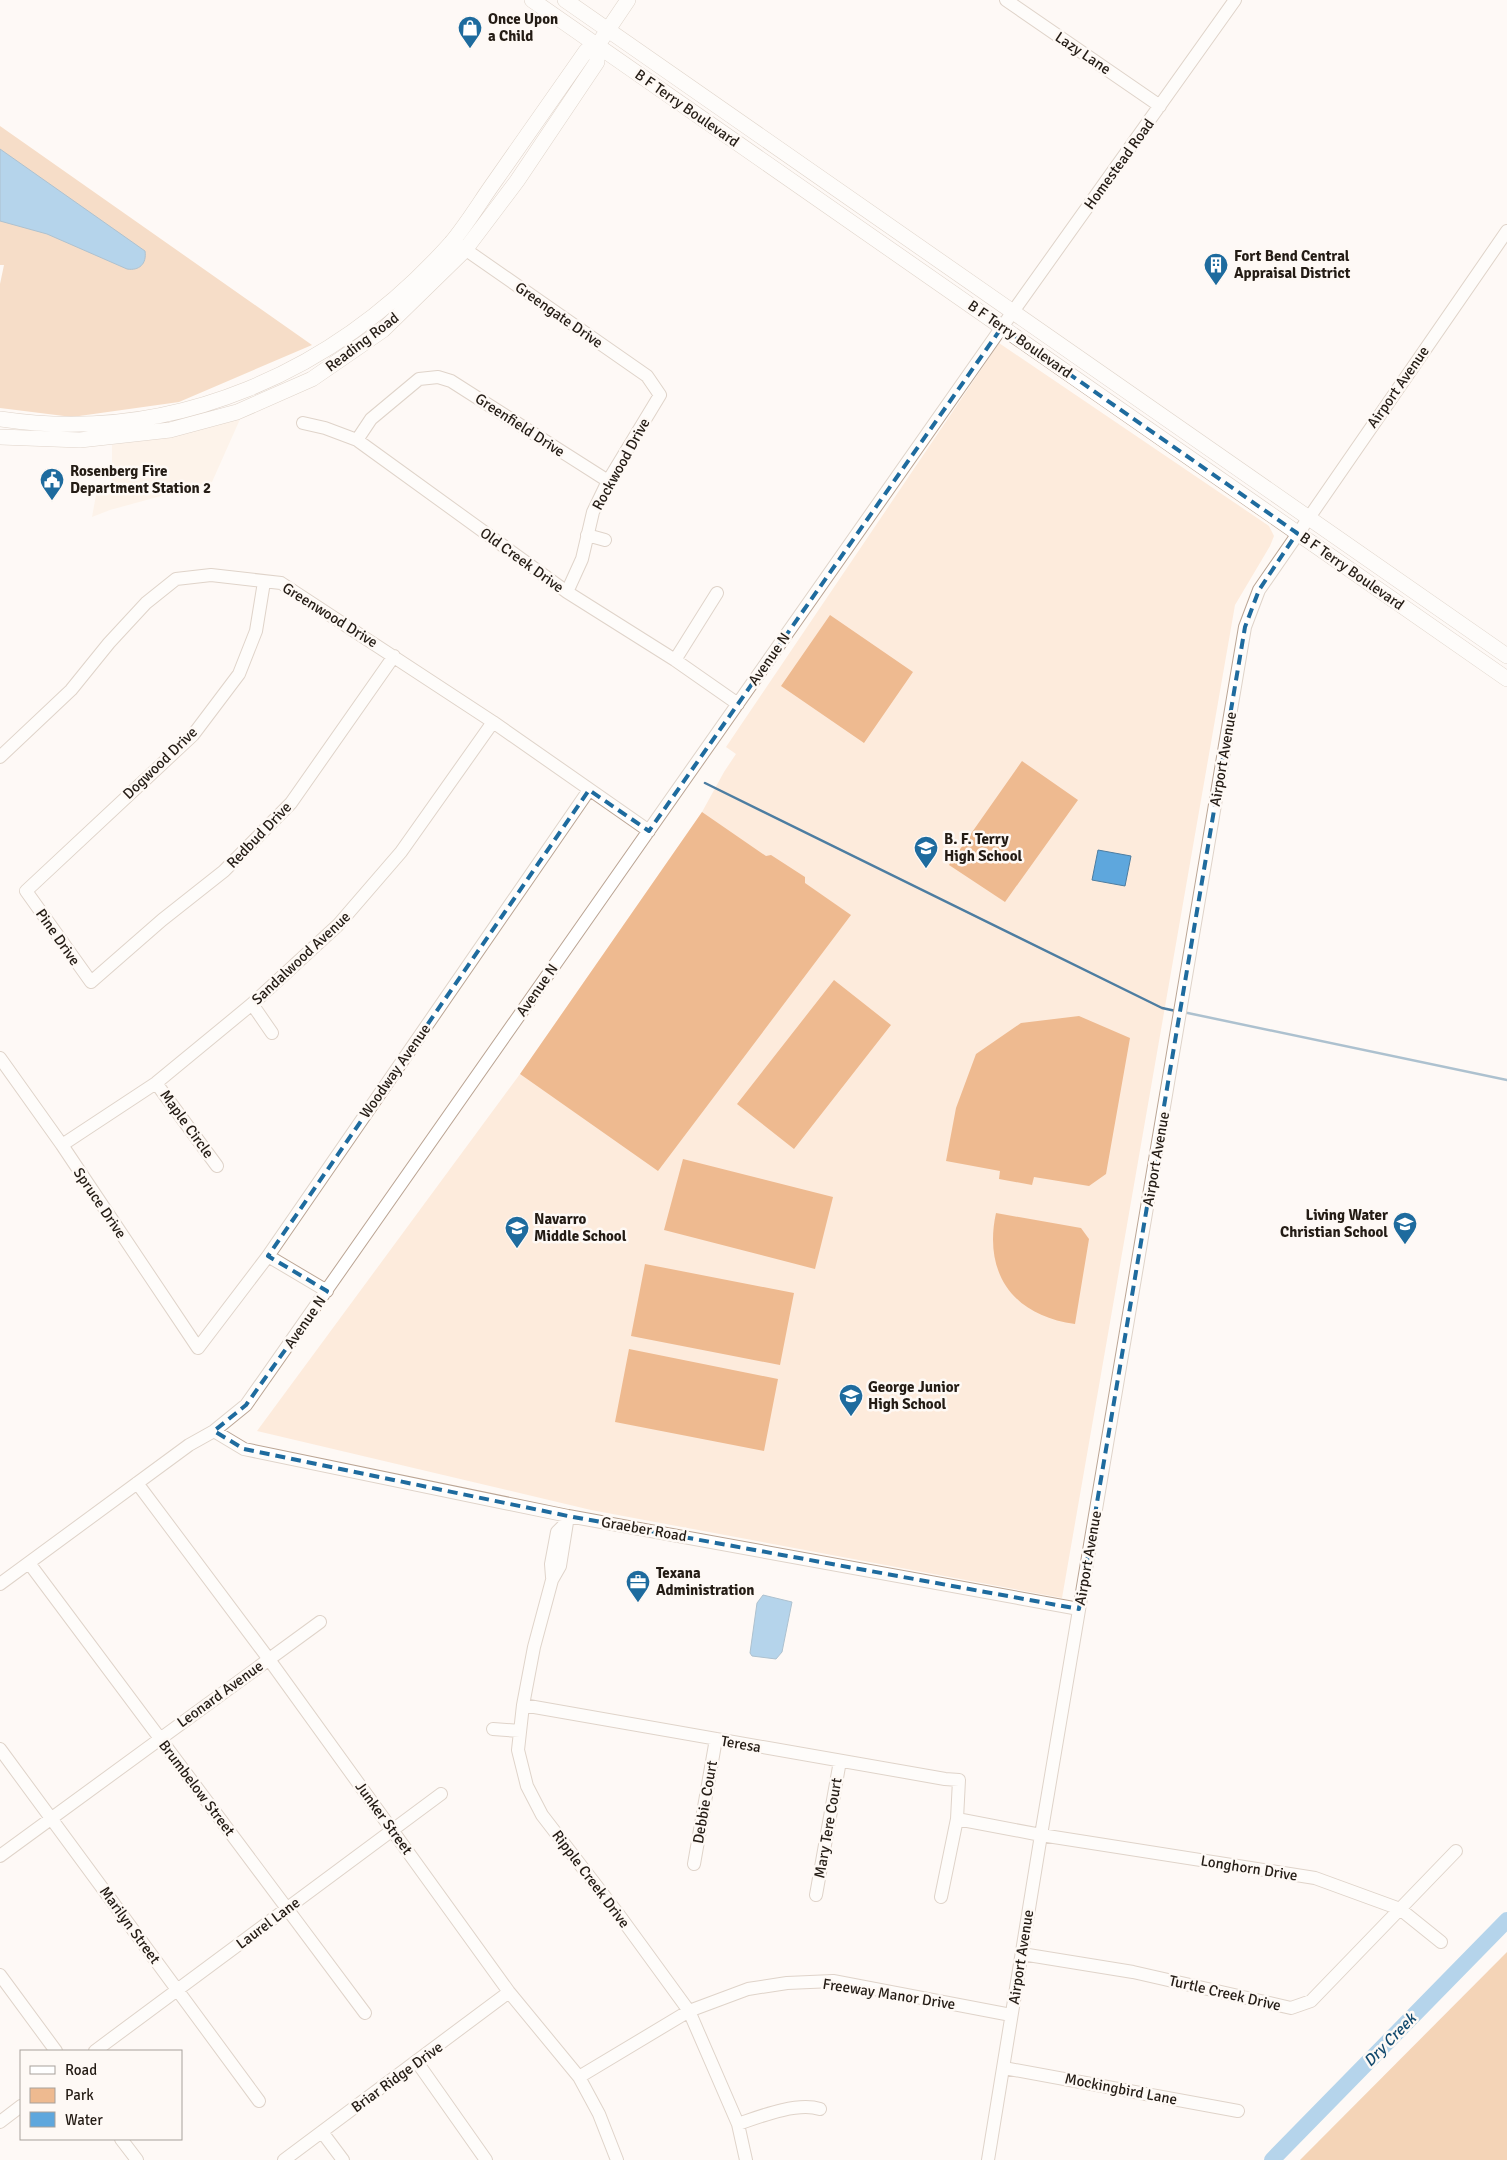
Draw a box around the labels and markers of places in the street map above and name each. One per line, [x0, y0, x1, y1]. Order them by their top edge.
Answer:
place label: Once Upon a Child [488, 10, 558, 45]
shop icon: Once Upon a Child [457, 15, 483, 49]
place label: Fort Bend Central Appraisal District [1234, 247, 1351, 282]
building icon: Fort Bend Central Appraisal District [1203, 252, 1229, 286]
place label: Rosenberg Fire Department Station 2 [70, 462, 211, 497]
public building icon: Rosenberg Fire Department Station 2 [39, 467, 65, 501]
place label: B. F. Terry High School [944, 830, 1023, 865]
school or university icon: B. F. Terry High School [913, 835, 939, 869]
place label: Living Water Christian School [1280, 1206, 1388, 1241]
place label: Navarro Middle School [534, 1210, 627, 1245]
school or university icon: Living Water Christian School [1392, 1211, 1418, 1245]
school or university icon: Navarro Middle School [504, 1215, 530, 1249]
place label: George Junior High School [868, 1378, 959, 1413]
school or university icon: George Junior High School [838, 1383, 864, 1417]
place label: Texana Administration [656, 1564, 755, 1599]
office icon: Texana Administration [625, 1569, 651, 1603]

